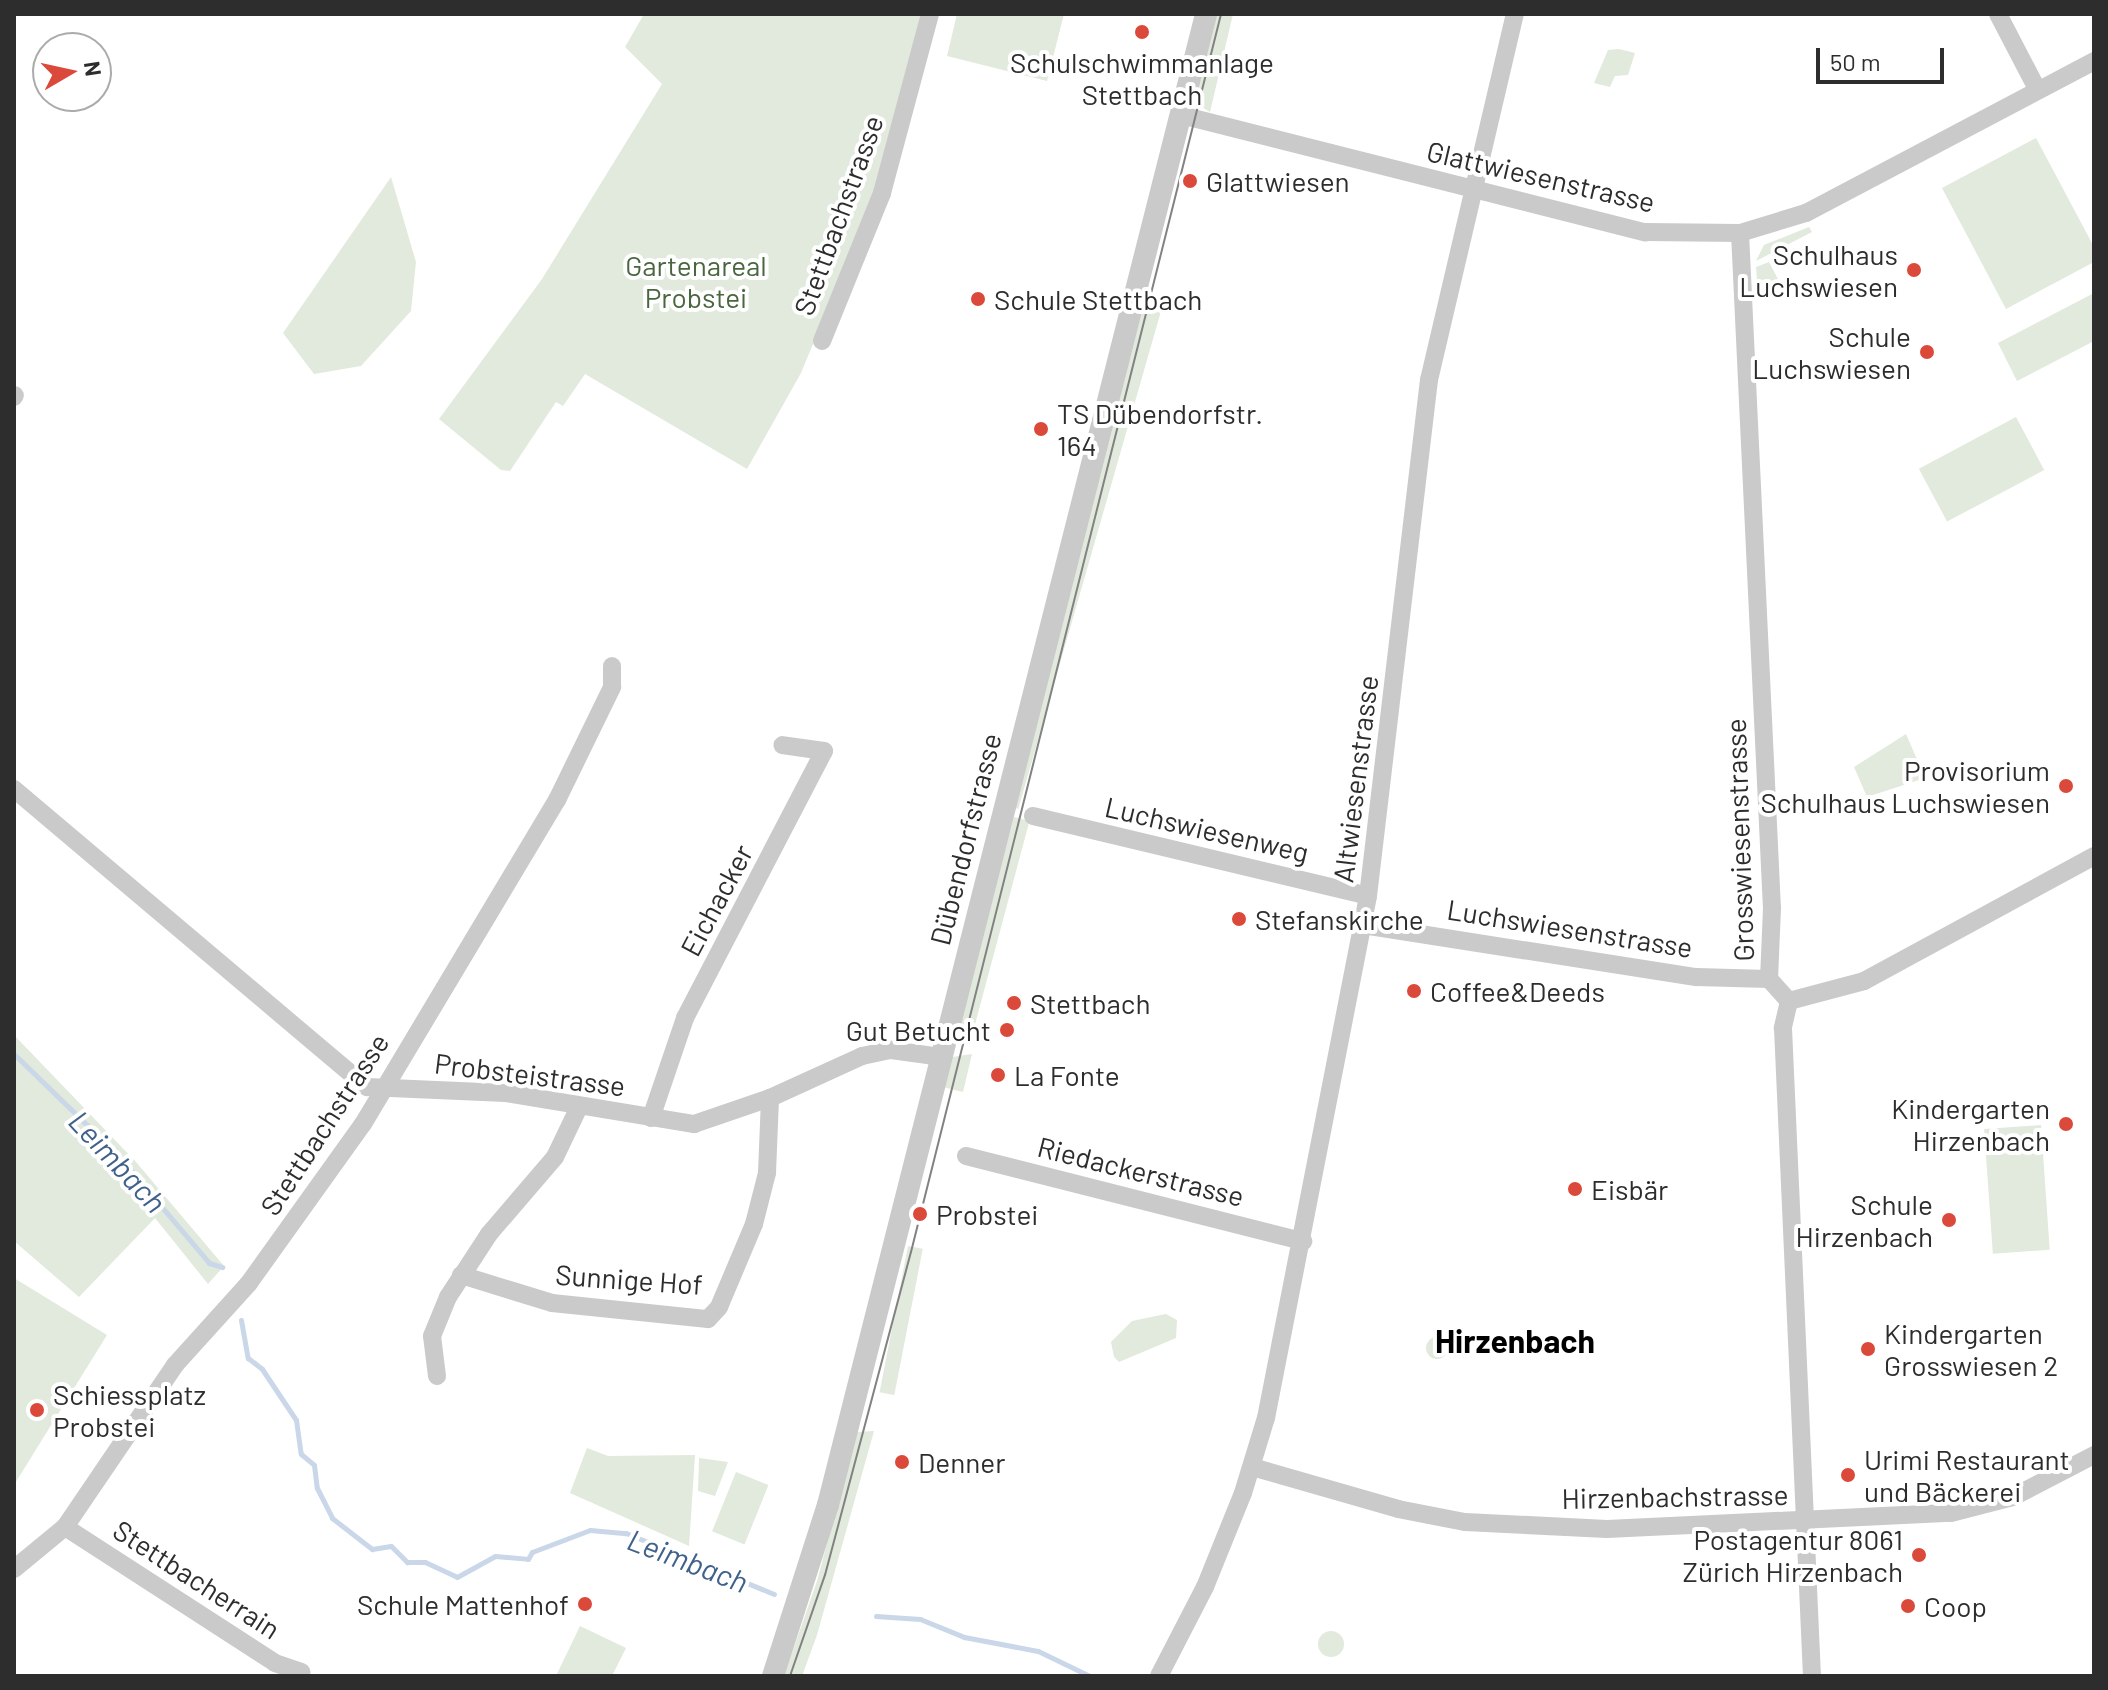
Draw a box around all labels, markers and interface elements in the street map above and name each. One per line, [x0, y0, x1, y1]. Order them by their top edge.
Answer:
marker: Schulschwimmanlage Stettbach [1133, 23, 1151, 41]
north arrow [32, 32, 112, 112]
scale bar [1820, 32, 1948, 82]
place label: Schulschwimmanlage Stettbach [1010, 45, 1274, 111]
text: 50 m [1830, 47, 1881, 76]
text: N [80, 59, 108, 78]
street label: Stettbachstrasse [786, 111, 890, 319]
street label: Glattwiesenstrasse [1424, 133, 1658, 219]
place label: Glattwiesen [1206, 164, 1350, 198]
marker: Glattwiesen [1181, 172, 1199, 190]
place label: Schulhaus Luchswiesen [1739, 237, 1898, 303]
park label: Gartenareal Probstei [625, 248, 767, 314]
marker: Schulhaus Luchswiesen [1905, 261, 1923, 279]
place label: Schule Stettbach [994, 282, 1202, 316]
marker: Schule Stettbach [969, 290, 987, 308]
place label: Schule Luchswiesen [1752, 319, 1911, 385]
marker: Schule Luchswiesen [1918, 343, 1936, 361]
place label: TS Dübendorfstr. 164 [1057, 396, 1263, 462]
marker: TS Dübendorfstr. 164 [1032, 420, 1050, 438]
street label: Altwiesenstrasse [1326, 673, 1384, 885]
street label: Grosswiesenstrasse [1718, 718, 1760, 962]
street label: Dübendorfstrasse [922, 730, 1008, 948]
place label: Provisorium Schulhaus Luchswiesen [1760, 753, 2050, 819]
marker: Provisorium Schulhaus Luchswiesen [2057, 777, 2075, 795]
street label: Luchswiesenweg [1102, 789, 1312, 869]
street label: Eichacker [673, 839, 759, 961]
street label: Luchswiesenstrasse [1445, 892, 1695, 964]
place label: Stefanskirche [1255, 902, 1424, 936]
marker: Stefanskirche [1230, 910, 1248, 928]
place label: Coffee&Deeds [1430, 974, 1605, 1008]
marker: Coffee&Deeds [1405, 982, 1423, 1000]
place label: Stettbach [1030, 986, 1150, 1020]
marker: Stettbach [1005, 994, 1023, 1012]
place label: Gut Betucht [846, 1013, 991, 1047]
marker: Gut Betucht [998, 1021, 1016, 1039]
street label: Stettbachstrasse [253, 1027, 395, 1221]
street label: Probsteistrasse [433, 1046, 627, 1102]
place label: La Fonte [1014, 1058, 1120, 1092]
marker: La Fonte [989, 1066, 1007, 1084]
place label: Kindergarten Hirzenbach [1891, 1091, 2050, 1157]
water label: Leimbach [62, 1103, 174, 1219]
marker: Kindergarten Hirzenbach [2057, 1115, 2075, 1133]
street label: Riedackerstrasse [1034, 1129, 1248, 1213]
place label: Eisbär [1591, 1172, 1668, 1206]
marker: Eisbär [1566, 1180, 1584, 1198]
place label: Schule Hirzenbach [1796, 1187, 1933, 1253]
place label: Probstei [936, 1197, 1038, 1231]
marker: Probstei [911, 1205, 929, 1223]
marker: Schule Hirzenbach [1940, 1211, 1958, 1229]
street label: Sunnige Hof [554, 1257, 704, 1301]
place label: Kindergarten Grosswiesen 2 [1884, 1316, 2058, 1382]
district label: Hirzenbach [1435, 1321, 1595, 1359]
marker: Kindergarten Grosswiesen 2 [1859, 1340, 1877, 1358]
place label: Schiessplatz Probstei [53, 1377, 206, 1443]
marker: Schiessplatz Probstei [28, 1401, 46, 1419]
place label: Urimi Restaurant und Bäckerei [1864, 1442, 2070, 1508]
place label: Denner [918, 1445, 1005, 1479]
marker: Denner [893, 1453, 911, 1471]
marker: Urimi Restaurant und Bäckerei [1839, 1466, 1857, 1484]
street label: Hirzenbachstrasse [1561, 1477, 1789, 1515]
street label: Stettbacherrain [107, 1513, 287, 1645]
water label: Leimbach [623, 1521, 753, 1599]
place label: Postagentur 8061 Zürich Hirzenbach [1683, 1522, 1903, 1588]
marker: Postagentur 8061 Zürich Hirzenbach [1910, 1546, 1928, 1564]
place label: Schule Mattenhof [357, 1587, 569, 1621]
place label: Coop [1924, 1589, 1987, 1623]
marker: Schule Mattenhof [576, 1595, 594, 1613]
marker: Coop [1899, 1597, 1917, 1615]

